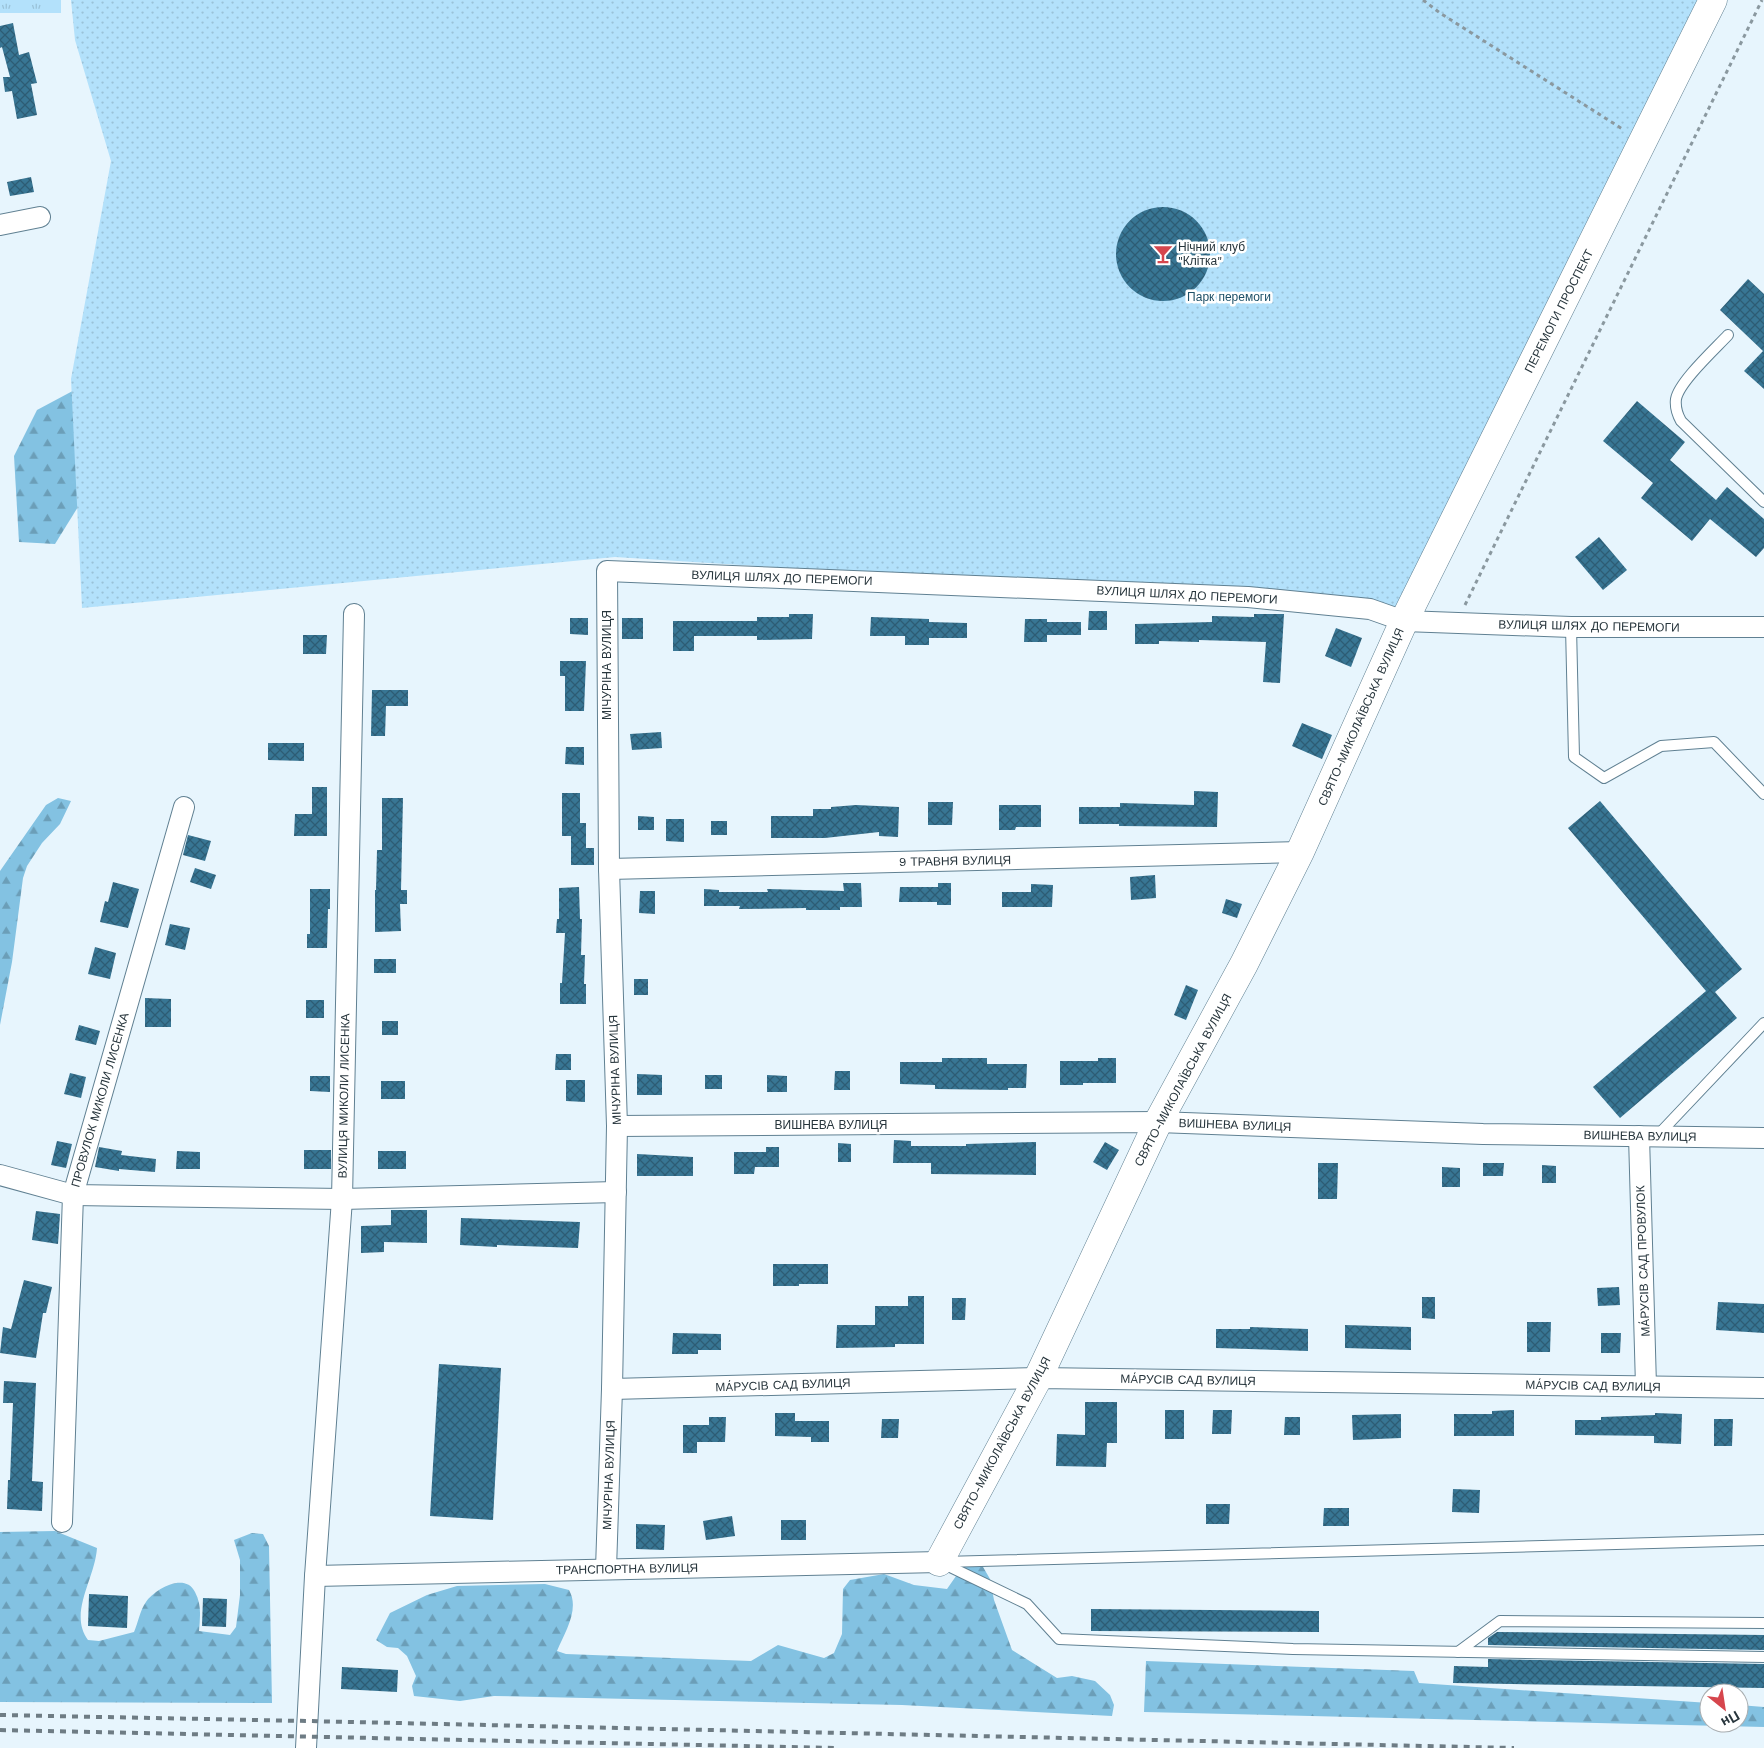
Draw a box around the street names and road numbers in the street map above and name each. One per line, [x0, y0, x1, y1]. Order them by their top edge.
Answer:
street label: ПЕРЕМОГИ ПРОСПЕКТ [1522, 246, 1597, 375]
street label: ВУЛИЦЯ ШЛЯХ ДО ПЕРЕМОГИ [691, 568, 873, 588]
street label: ВУЛИЦЯ ШЛЯХ ДО ПЕРЕМОГИ [1096, 583, 1278, 607]
street label: МІЧУРІНА ВУЛИЦЯ [600, 610, 614, 720]
street label: ВУЛИЦЯ ШЛЯХ ДО ПЕРЕМОГИ [1498, 617, 1680, 635]
street label: СВЯТО-МИКОЛАЇВСЬКА ВУЛИЦЯ [1315, 626, 1407, 808]
street label: 9 ТРАВНЯ ВУЛИЦЯ [899, 853, 1011, 869]
street label: СВЯТО-МИКОЛАЇВСЬКА ВУЛИЦЯ [1131, 991, 1235, 1169]
street label: ПРОВУЛОК МИКОЛИ ЛИСЕНКА [68, 1011, 132, 1189]
street label: ВУЛИЦЯ МИКОЛИ ЛИСЕНКА [336, 1013, 352, 1179]
street label: МІЧУРІНА ВУЛИЦЯ [606, 1015, 624, 1125]
street label: ВИШНЕВА ВУЛИЦЯ [1178, 1116, 1292, 1134]
street label: ВИШНЕВА ВУЛИЦЯ [775, 1118, 887, 1132]
street label: ВИШНЕВА ВУЛИЦЯ [1583, 1128, 1697, 1144]
street label: МÁРУСІВ САД ПРОВУЛОК [1633, 1185, 1653, 1337]
street label: СВЯТО-МИКОЛАЇВСЬКА ВУЛИЦЯ [950, 1354, 1054, 1532]
street label: МÁРУСІВ САД ВУЛИЦЯ [1120, 1372, 1256, 1388]
street label: МÁРУСІВ САД ВУЛИЦЯ [715, 1376, 851, 1394]
street label: МÁРУСІВ САД ВУЛИЦЯ [1525, 1378, 1661, 1394]
street label: МІЧУРІНА ВУЛИЦЯ [600, 1420, 618, 1530]
street label: ТРАНСПОРТНА ВУЛИЦЯ [556, 1561, 698, 1577]

